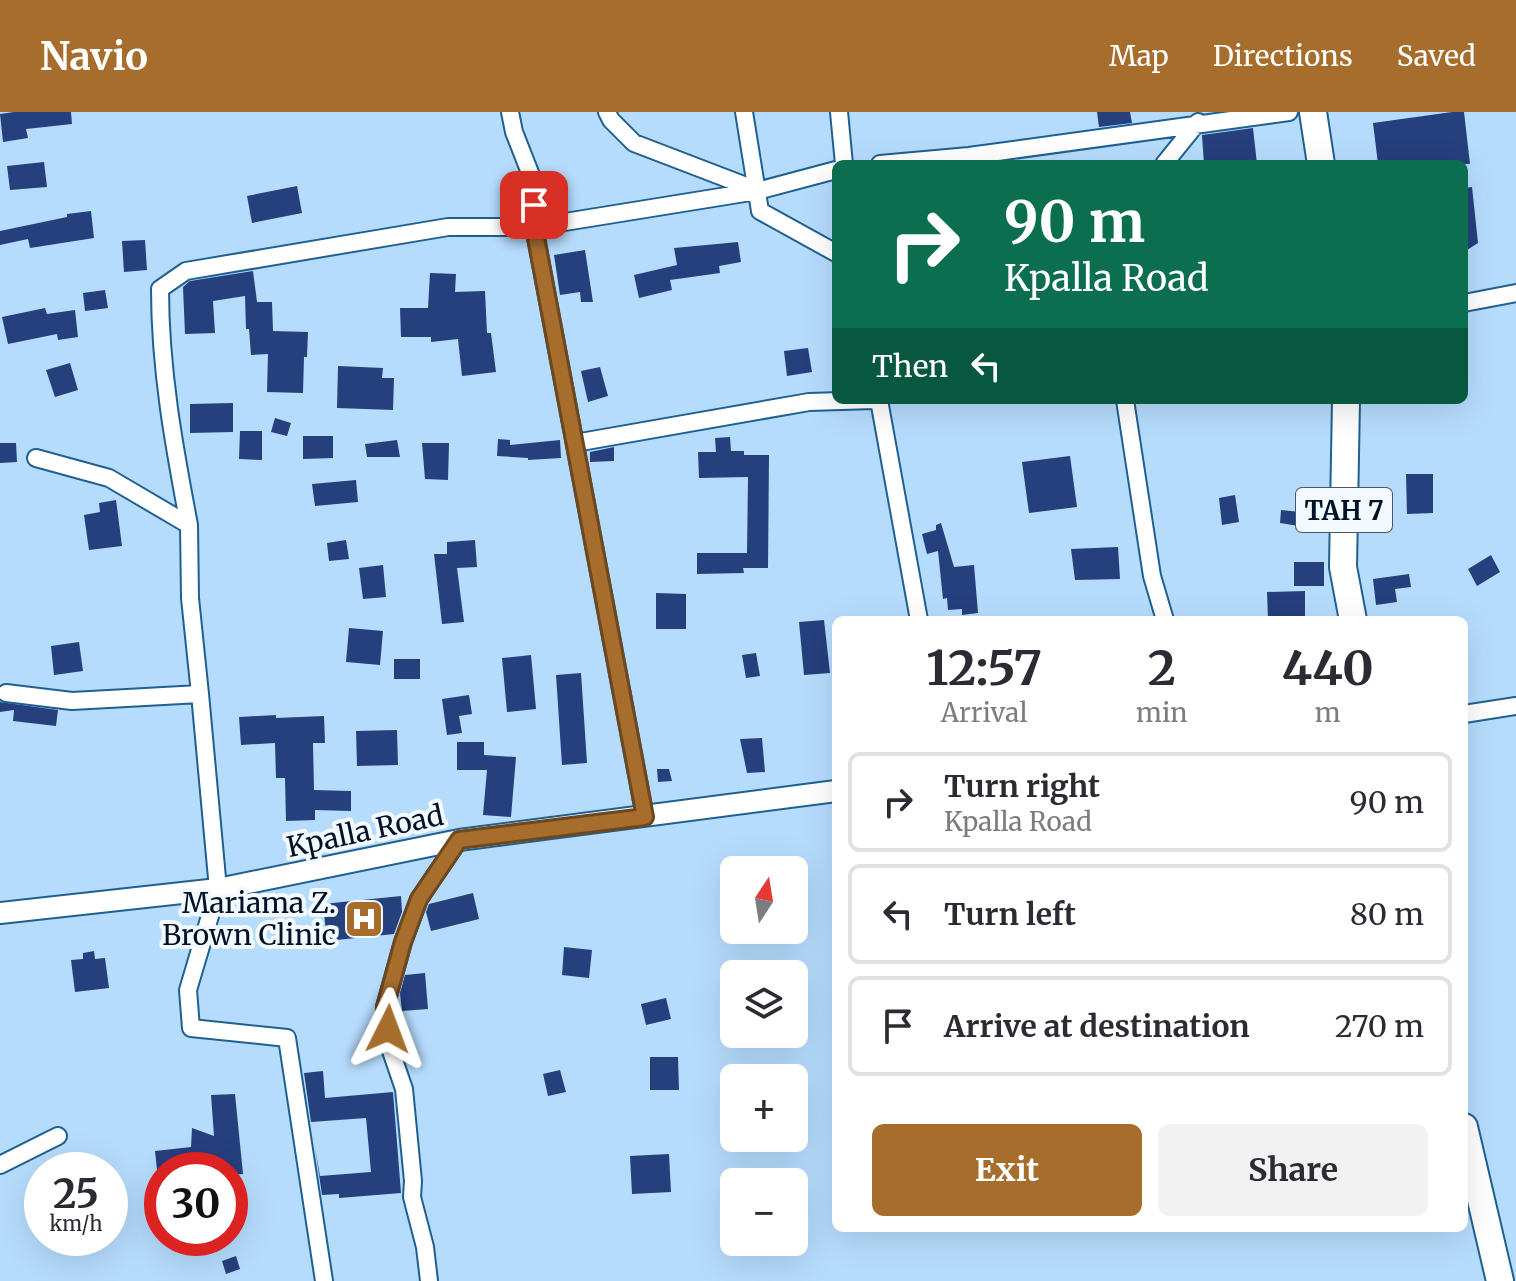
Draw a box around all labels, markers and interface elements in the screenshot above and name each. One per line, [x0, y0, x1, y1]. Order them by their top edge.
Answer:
text: Navio [40, 33, 148, 80]
text: Map [1109, 38, 1169, 74]
text: Directions [1213, 38, 1353, 74]
text: Saved [1397, 38, 1476, 74]
pin [500, 171, 568, 239]
icon: arrive [512, 183, 556, 227]
text: 90 m [1004, 187, 1145, 257]
icon: right [872, 192, 976, 296]
text: Kpalla Road [1004, 256, 1209, 301]
icon: left [964, 344, 1008, 388]
text: Then [872, 347, 948, 385]
road number: TAH 7 [1296, 488, 1392, 532]
text: 12:57 [926, 638, 1042, 698]
text: 2 [1148, 638, 1176, 698]
text: 440 [1282, 638, 1374, 698]
text: Arrival [941, 696, 1027, 729]
text: min [1136, 696, 1188, 729]
text: m [1315, 696, 1341, 729]
text: Turn right [944, 767, 1100, 805]
icon: right [876, 780, 920, 824]
text: 90 m [1350, 783, 1424, 821]
street label: Kpalla Road [283, 797, 447, 865]
text: Kpalla Road [944, 805, 1092, 838]
north arrow [720, 856, 808, 944]
map controls [720, 856, 808, 1256]
place label: Mariama Z. Brown Clinic [162, 885, 336, 953]
icon: left [876, 892, 920, 936]
text: Turn left [944, 895, 1076, 933]
text: 80 m [1350, 895, 1424, 933]
hospital icon: Mariama Z. Brown Clinic [343, 898, 385, 940]
button: layers [720, 960, 808, 1048]
position arrow [346, 987, 430, 1071]
icon: arrive [876, 1004, 920, 1048]
text: Arrive at destination [944, 1007, 1250, 1045]
text: 270 m [1335, 1007, 1424, 1045]
button: + [720, 1064, 808, 1152]
button: Exit [872, 1124, 1142, 1216]
button: Share [1158, 1124, 1428, 1216]
speed limit sign: 30 [144, 1152, 248, 1256]
button: − [720, 1168, 808, 1256]
text: 25 [53, 1169, 99, 1219]
text: km/h [50, 1211, 102, 1236]

